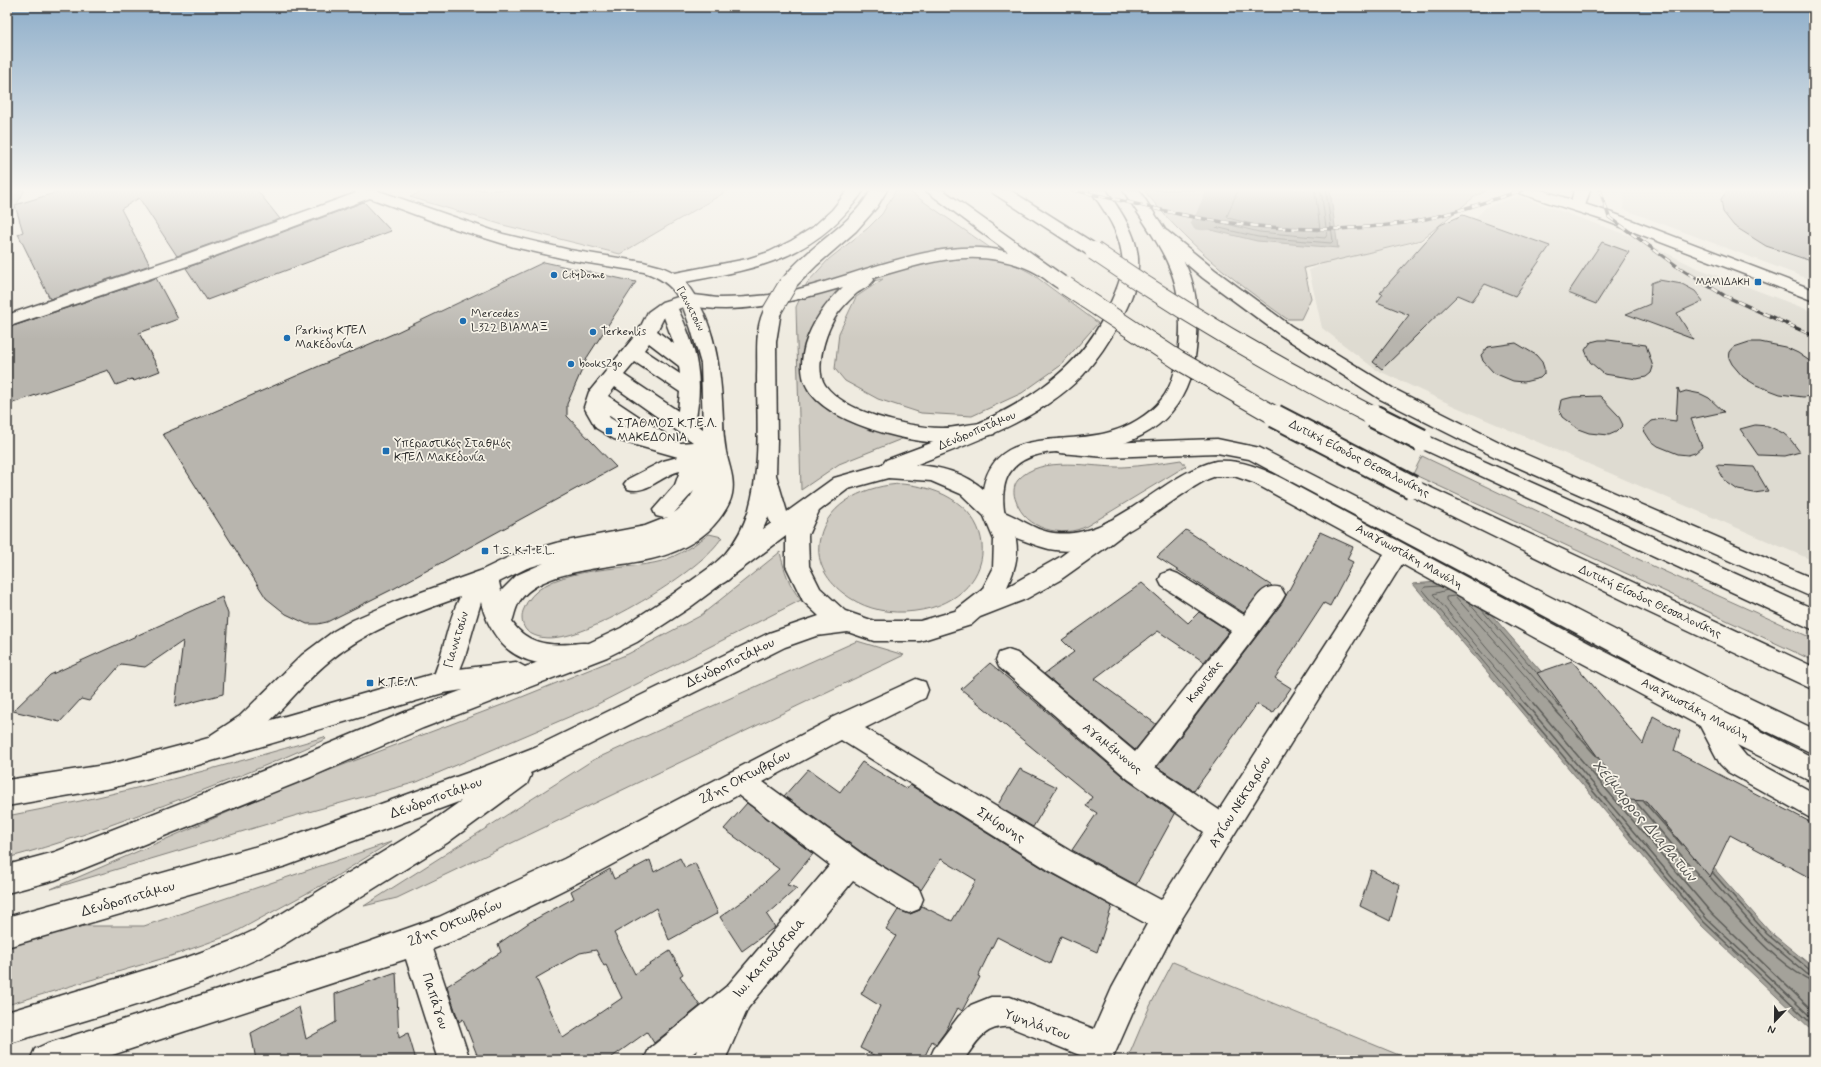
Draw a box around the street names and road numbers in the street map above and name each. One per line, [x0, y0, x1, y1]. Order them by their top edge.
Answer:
street label: Γιαννιτσών [673, 284, 707, 334]
street label: Δενδροποτάμου [936, 407, 1019, 455]
street label: Δυτική Είσοδος Θεσσαλονίκης [1286, 416, 1432, 502]
street label: Αναγνωστάκη Μανόλη [1353, 521, 1466, 593]
street label: Δυτική Είσοδος Θεσσαλονίκης [1576, 562, 1724, 642]
street label: Γιαννιτσών [441, 610, 473, 670]
street label: Δενδροποτάμου [682, 634, 778, 692]
street label: Κορυτσάς [1184, 658, 1226, 706]
street label: Αναγνωστάκη Μανόλη [1638, 675, 1752, 745]
street label: Αγαμέμνονος [1079, 719, 1146, 778]
street label: 28ης Οκτωβρίου [696, 745, 794, 809]
street label: Αγίου Νεκταρίου [1205, 753, 1275, 851]
street label: Δενδροποτάμου [387, 773, 485, 823]
street label: Σμύρνης [973, 803, 1029, 847]
street label: Δενδροποτάμου [79, 877, 177, 921]
street label: 28ης Οκτωβρίου [405, 895, 505, 951]
street label: Ιω. Καποδίστρια [729, 914, 809, 1002]
street label: Παπάγου [417, 970, 453, 1032]
street label: Υψηλάντου [1002, 1005, 1072, 1045]

